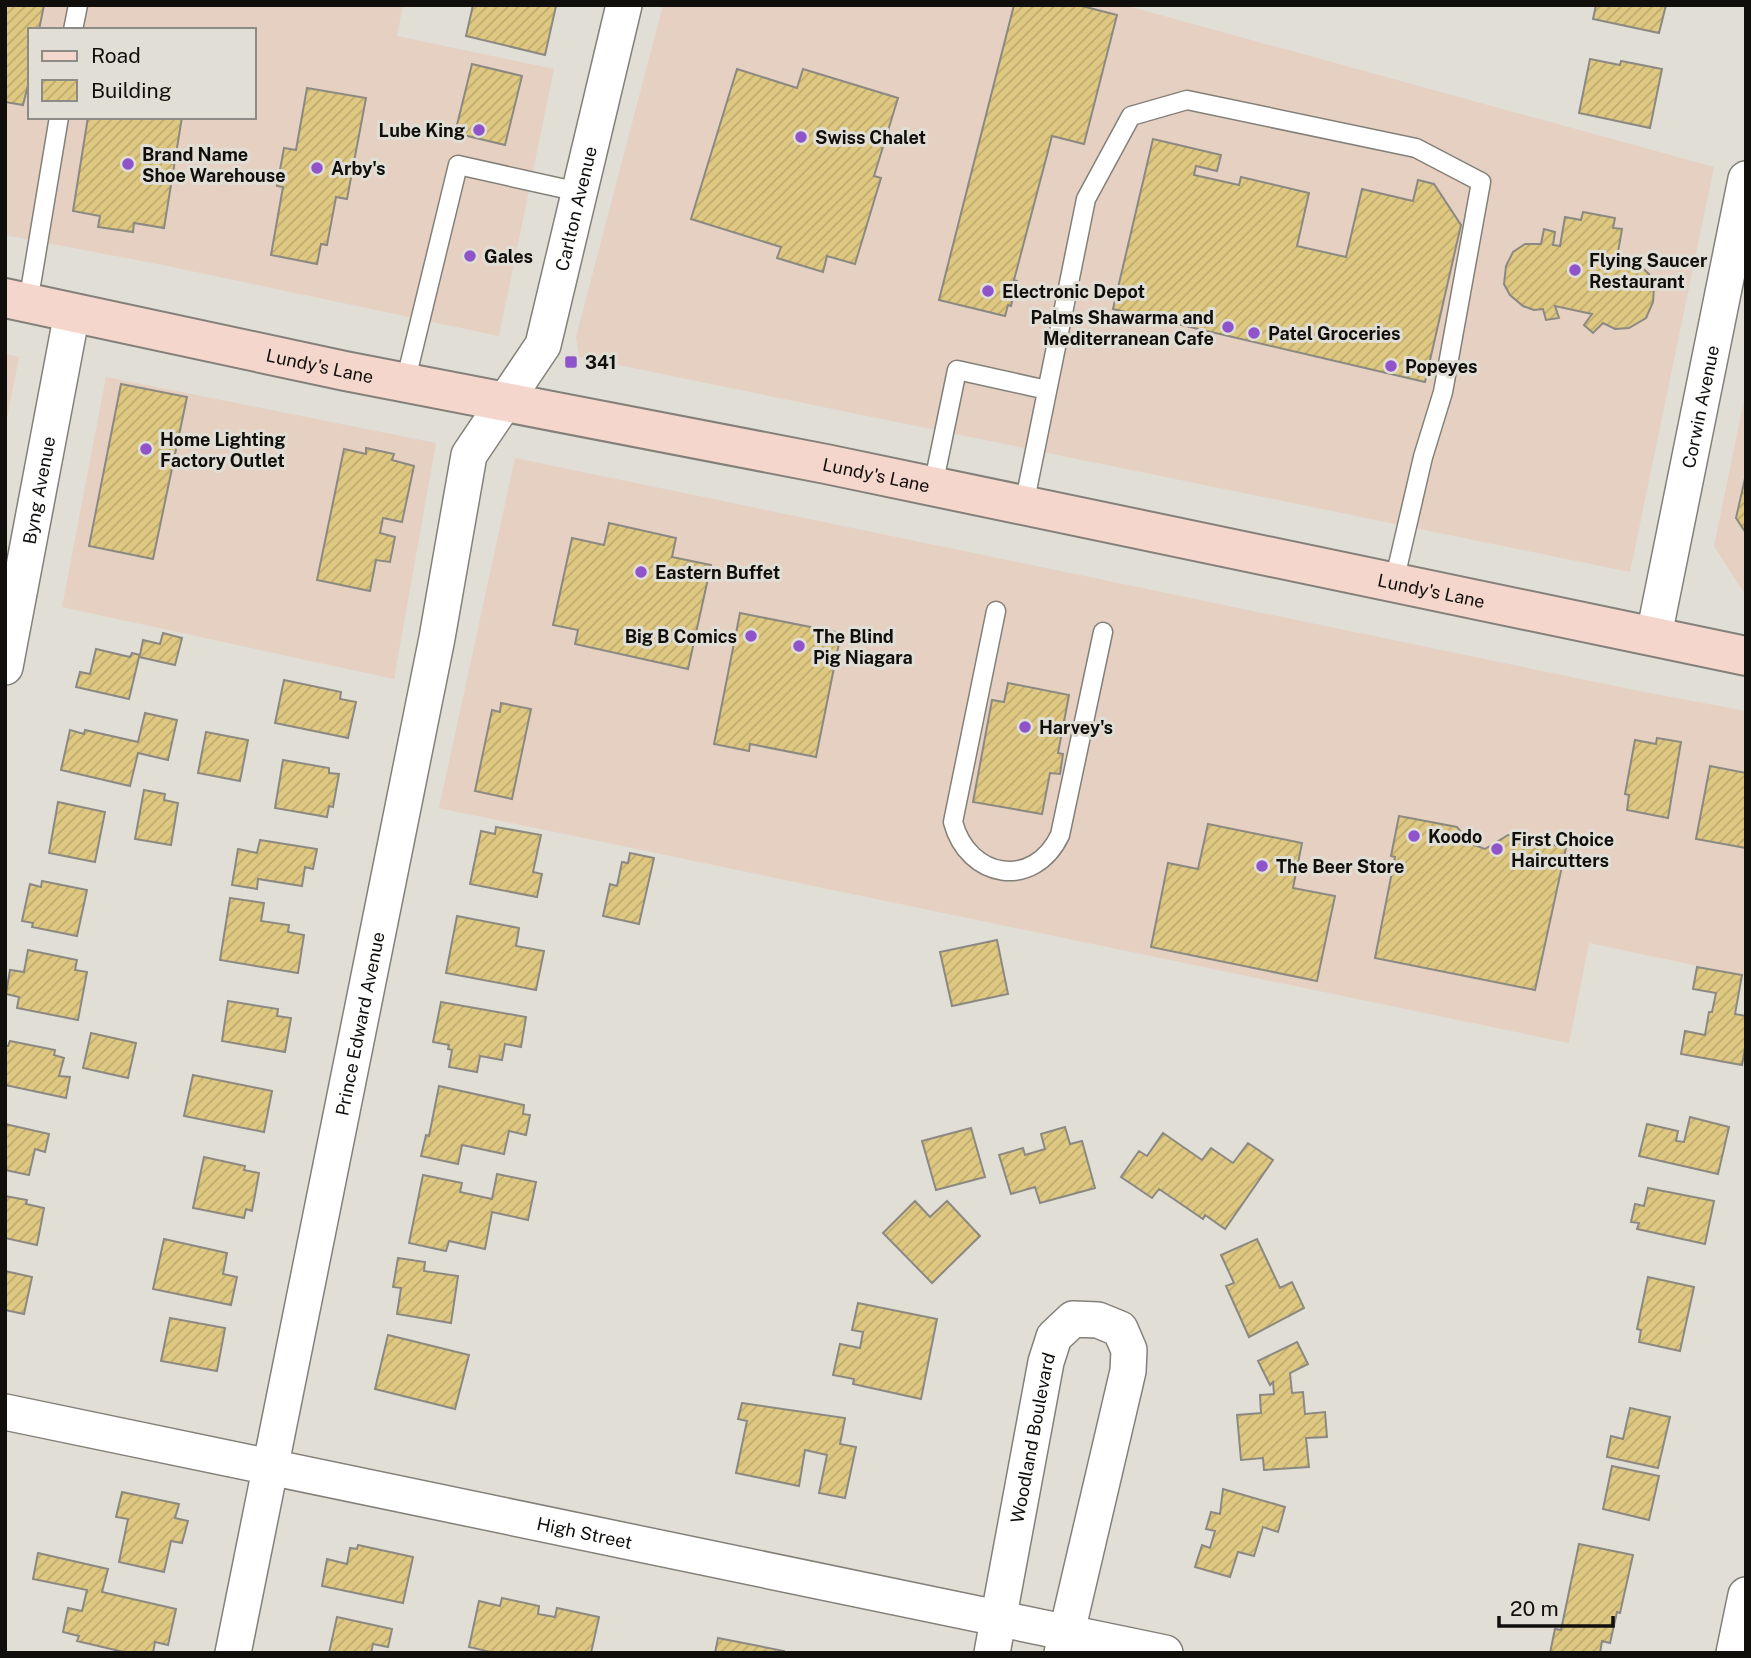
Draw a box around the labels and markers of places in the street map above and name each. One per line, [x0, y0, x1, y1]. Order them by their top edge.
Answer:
place label: Lube King [379, 120, 465, 141]
marker: Lube King [471, 122, 487, 138]
place label: Swiss Chalet [815, 127, 926, 148]
marker: Swiss Chalet [793, 129, 809, 145]
place label: Brand Name Shoe Warehouse [142, 144, 286, 186]
marker: Brand Name Shoe Warehouse [120, 156, 136, 172]
place label: Arby's [331, 158, 385, 179]
marker: Arby's [309, 160, 325, 176]
place label: Gales [484, 246, 533, 267]
marker: Gales [462, 248, 478, 264]
place label: Flying Saucer Restaurant [1589, 250, 1708, 292]
marker: Flying Saucer Restaurant [1567, 262, 1583, 278]
place label: Electronic Depot [1002, 281, 1145, 302]
marker: Electronic Depot [980, 283, 996, 299]
place label: Palms Shawarma and Mediterranean Cafe [1030, 307, 1214, 349]
marker: Palms Shawarma and Mediterranean Cafe [1220, 319, 1236, 335]
place label: Patel Groceries [1268, 323, 1401, 344]
marker: Patel Groceries [1246, 325, 1262, 341]
place label: 341 [585, 352, 616, 373]
marker: 341 [563, 354, 579, 370]
place label: Popeyes [1405, 356, 1478, 377]
marker: Popeyes [1383, 358, 1399, 374]
place label: Home Lighting Factory Outlet [160, 429, 286, 471]
marker: Home Lighting Factory Outlet [138, 441, 154, 457]
place label: Eastern Buffet [655, 562, 780, 583]
marker: Eastern Buffet [633, 564, 649, 580]
place label: Big B Comics [625, 626, 737, 647]
place label: The Blind Pig Niagara [813, 626, 913, 668]
marker: Big B Comics [743, 628, 759, 644]
marker: The Blind Pig Niagara [791, 638, 807, 654]
place label: Harvey's [1039, 717, 1113, 738]
marker: Harvey's [1017, 719, 1033, 735]
place label: Koodo [1428, 826, 1482, 847]
marker: Koodo [1406, 828, 1422, 844]
place label: First Choice Haircutters [1511, 829, 1614, 871]
marker: First Choice Haircutters [1489, 841, 1505, 857]
place label: The Beer Store [1276, 856, 1404, 877]
marker: The Beer Store [1254, 858, 1270, 874]

